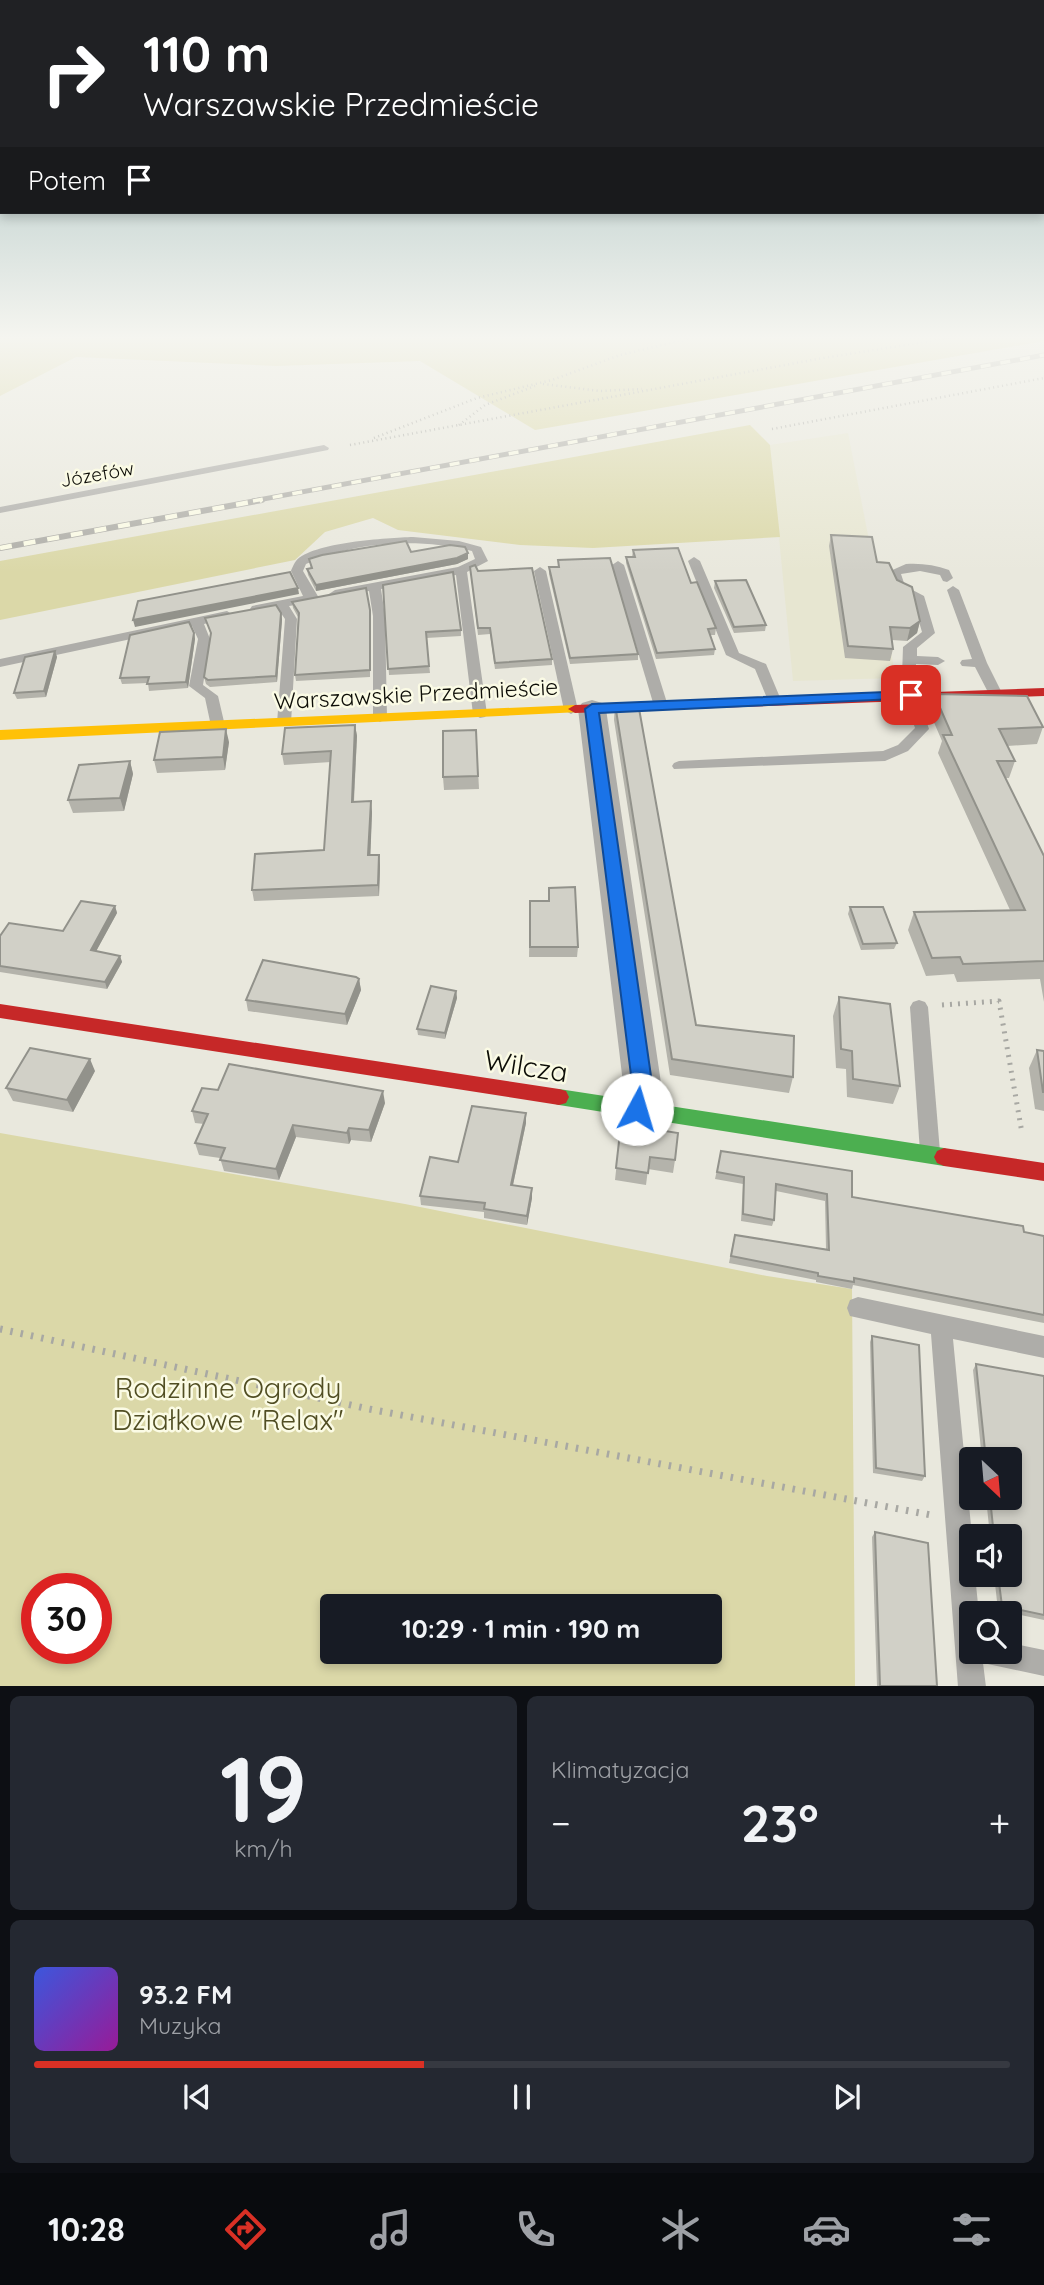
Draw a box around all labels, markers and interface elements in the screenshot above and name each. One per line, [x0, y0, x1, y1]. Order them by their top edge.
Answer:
text: 110 m [143, 23, 270, 84]
icon: right [28, 28, 119, 119]
text: Warszawskie Przedmieście [143, 84, 539, 124]
icon: arrive [120, 161, 158, 199]
text: Potem [28, 164, 106, 197]
street label: Józefów [58, 456, 136, 492]
pin [881, 665, 941, 725]
street label: Warszawskie Przedmieście [273, 672, 559, 715]
icon: arrive [892, 676, 930, 714]
street label: Wilcza [482, 1042, 570, 1089]
position arrow [600, 1072, 674, 1146]
park label: Rodzinne Ogrody Działkowe "Relax" [112, 1370, 344, 1437]
north arrow [959, 1447, 1022, 1510]
map controls [959, 1447, 1022, 1664]
button: sound [959, 1524, 1022, 1587]
speed limit sign: 30 [21, 1573, 112, 1664]
button: search [959, 1601, 1022, 1664]
text: 10:29 · 1 min · 190 m [402, 1612, 640, 1645]
text: 19 [220, 1731, 307, 1845]
text: Klimatyzacja [551, 1755, 690, 1784]
text: 23° [741, 1790, 819, 1855]
text: − [551, 1799, 571, 1847]
text: + [989, 1799, 1010, 1847]
text: km/h [234, 1834, 293, 1863]
text: 93.2 FM [139, 1978, 232, 2011]
text: Muzyka [139, 2011, 221, 2040]
icon: previous [178, 2078, 216, 2116]
icon: pause [503, 2078, 541, 2116]
icon: next [828, 2078, 866, 2116]
icon: directions [221, 2205, 270, 2254]
icon: music [366, 2205, 415, 2254]
icon: phone [511, 2205, 560, 2254]
icon: climate [656, 2205, 705, 2254]
icon: car [802, 2205, 851, 2254]
icon: filters [947, 2205, 996, 2254]
text: 10:28 [48, 2209, 125, 2249]

